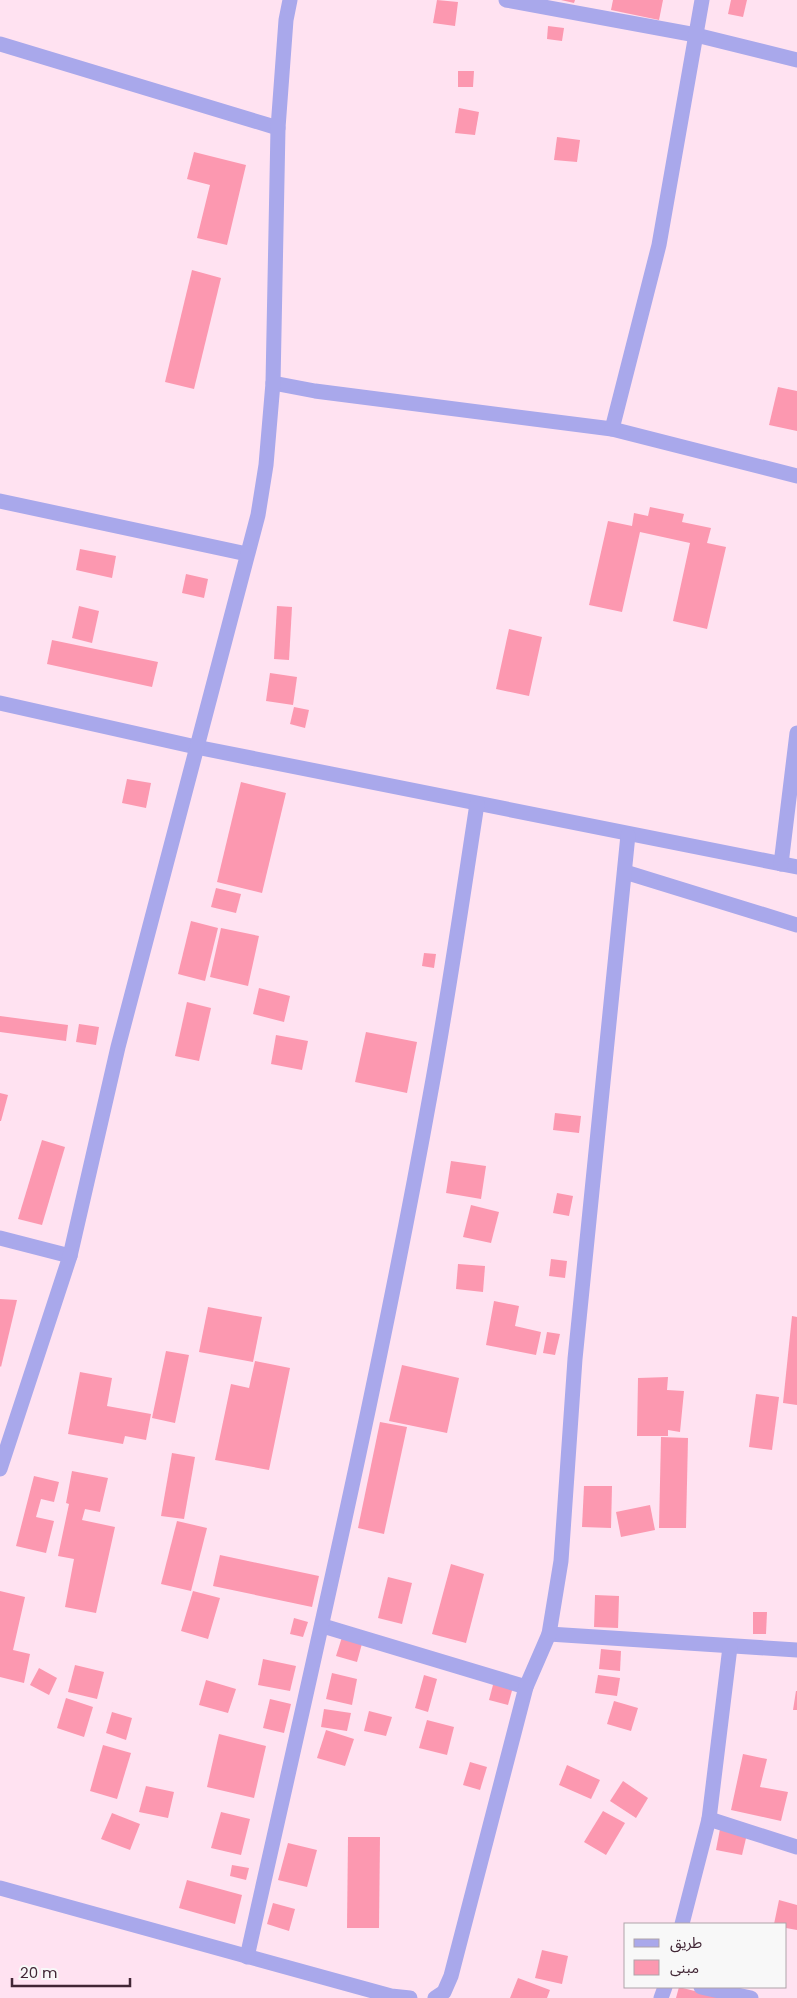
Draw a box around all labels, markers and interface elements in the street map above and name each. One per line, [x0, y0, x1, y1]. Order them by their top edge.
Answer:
legend [624, 1923, 787, 1988]
text: طريق [670, 1932, 702, 1953]
scale bar [12, 1956, 130, 1988]
text: مبنى [670, 1957, 699, 1978]
text: 20 m [20, 1962, 58, 1983]

